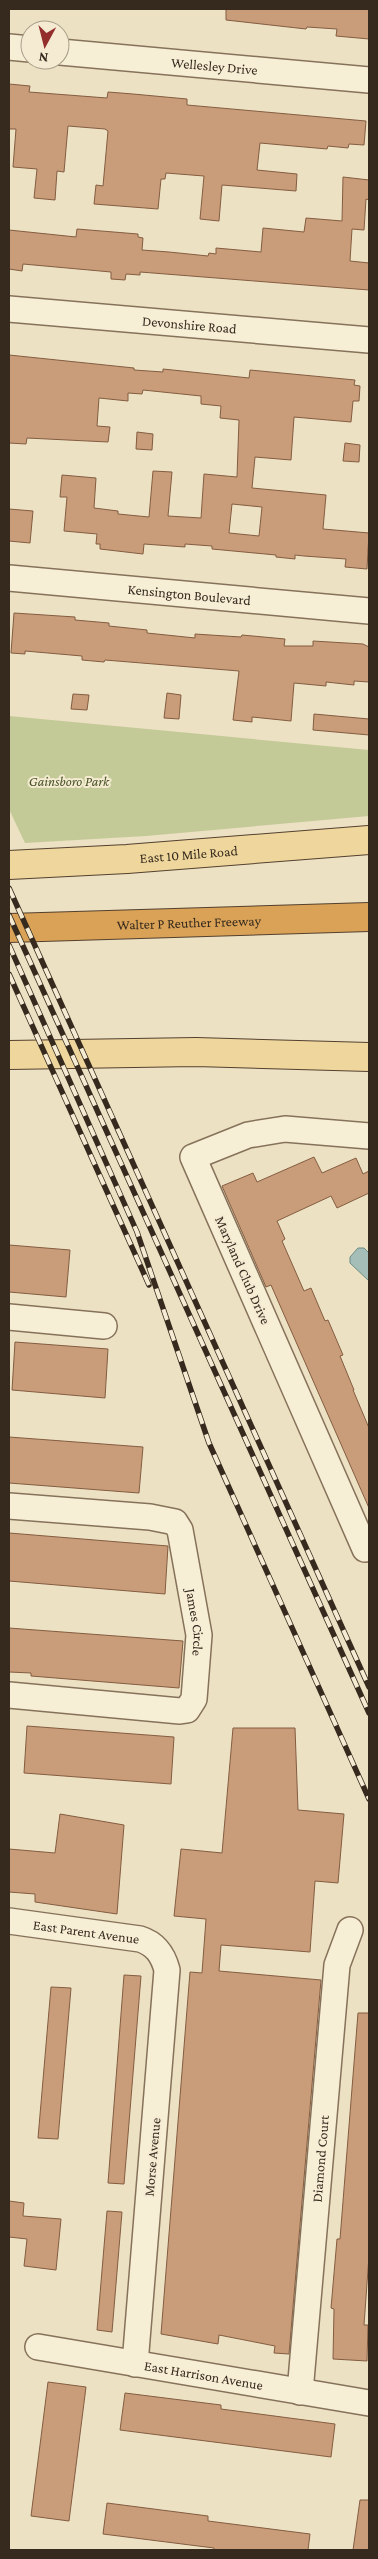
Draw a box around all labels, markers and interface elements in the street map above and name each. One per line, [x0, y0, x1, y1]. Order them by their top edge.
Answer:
north arrow [20, 20, 70, 70]
text: N [37, 49, 49, 66]
street label: Wellesley Drive [170, 54, 258, 78]
street label: Devonshire Road [141, 312, 238, 337]
street label: Kensington Boulevard [127, 581, 252, 608]
park label: Gainsboro Park [29, 773, 110, 789]
street label: East 10 Mile Road [139, 842, 239, 866]
street label: Walter P Reuther Freeway [117, 912, 262, 933]
street label: Maryland Club Drive [212, 1213, 274, 1327]
street label: James Circle [182, 1585, 207, 1657]
street label: East Parent Avenue [32, 1916, 140, 1947]
street label: Diamond Court [308, 2114, 332, 2203]
street label: Morse Avenue [141, 2117, 163, 2197]
street label: East Harrison Avenue [143, 2357, 264, 2393]

